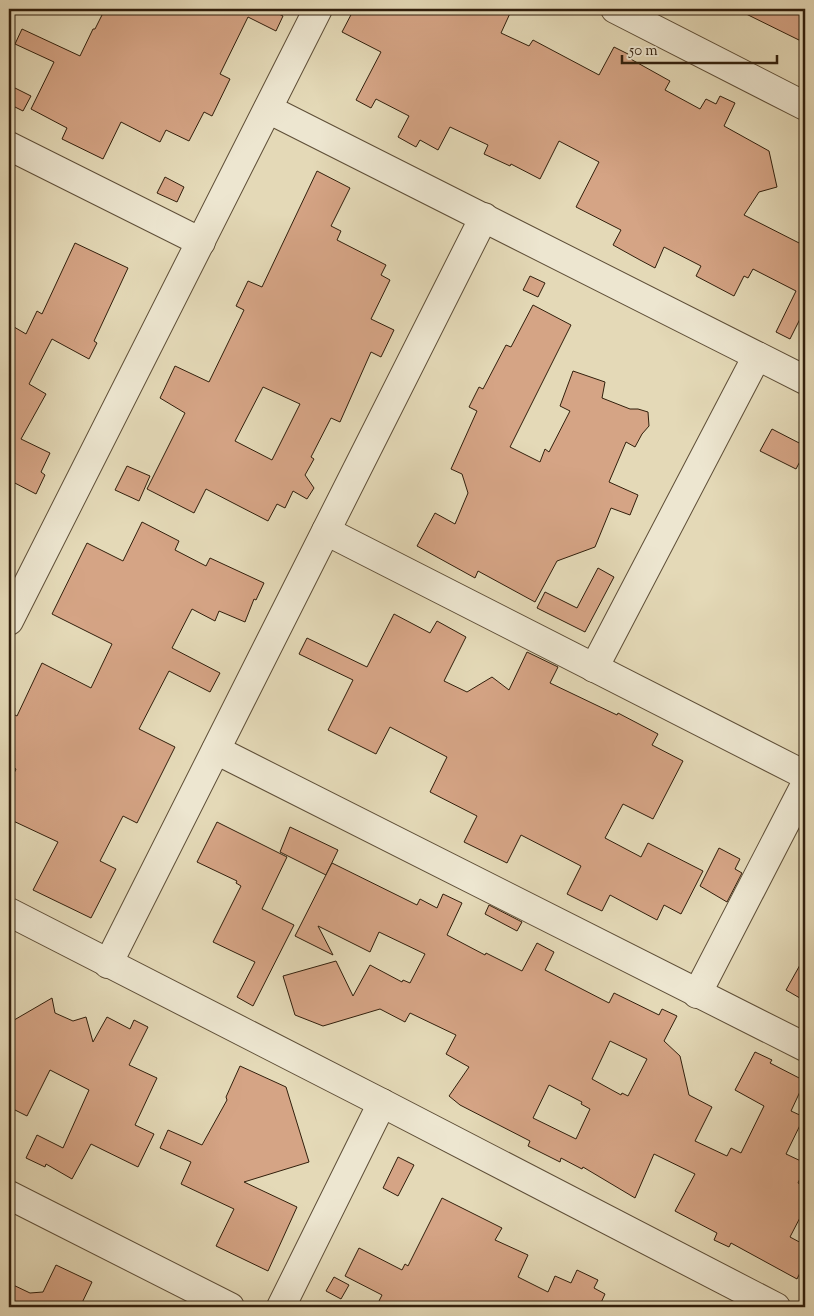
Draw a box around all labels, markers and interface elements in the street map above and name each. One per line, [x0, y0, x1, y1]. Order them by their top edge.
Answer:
scale bar [622, 32, 776, 64]
text: 50 m [628, 41, 658, 62]

